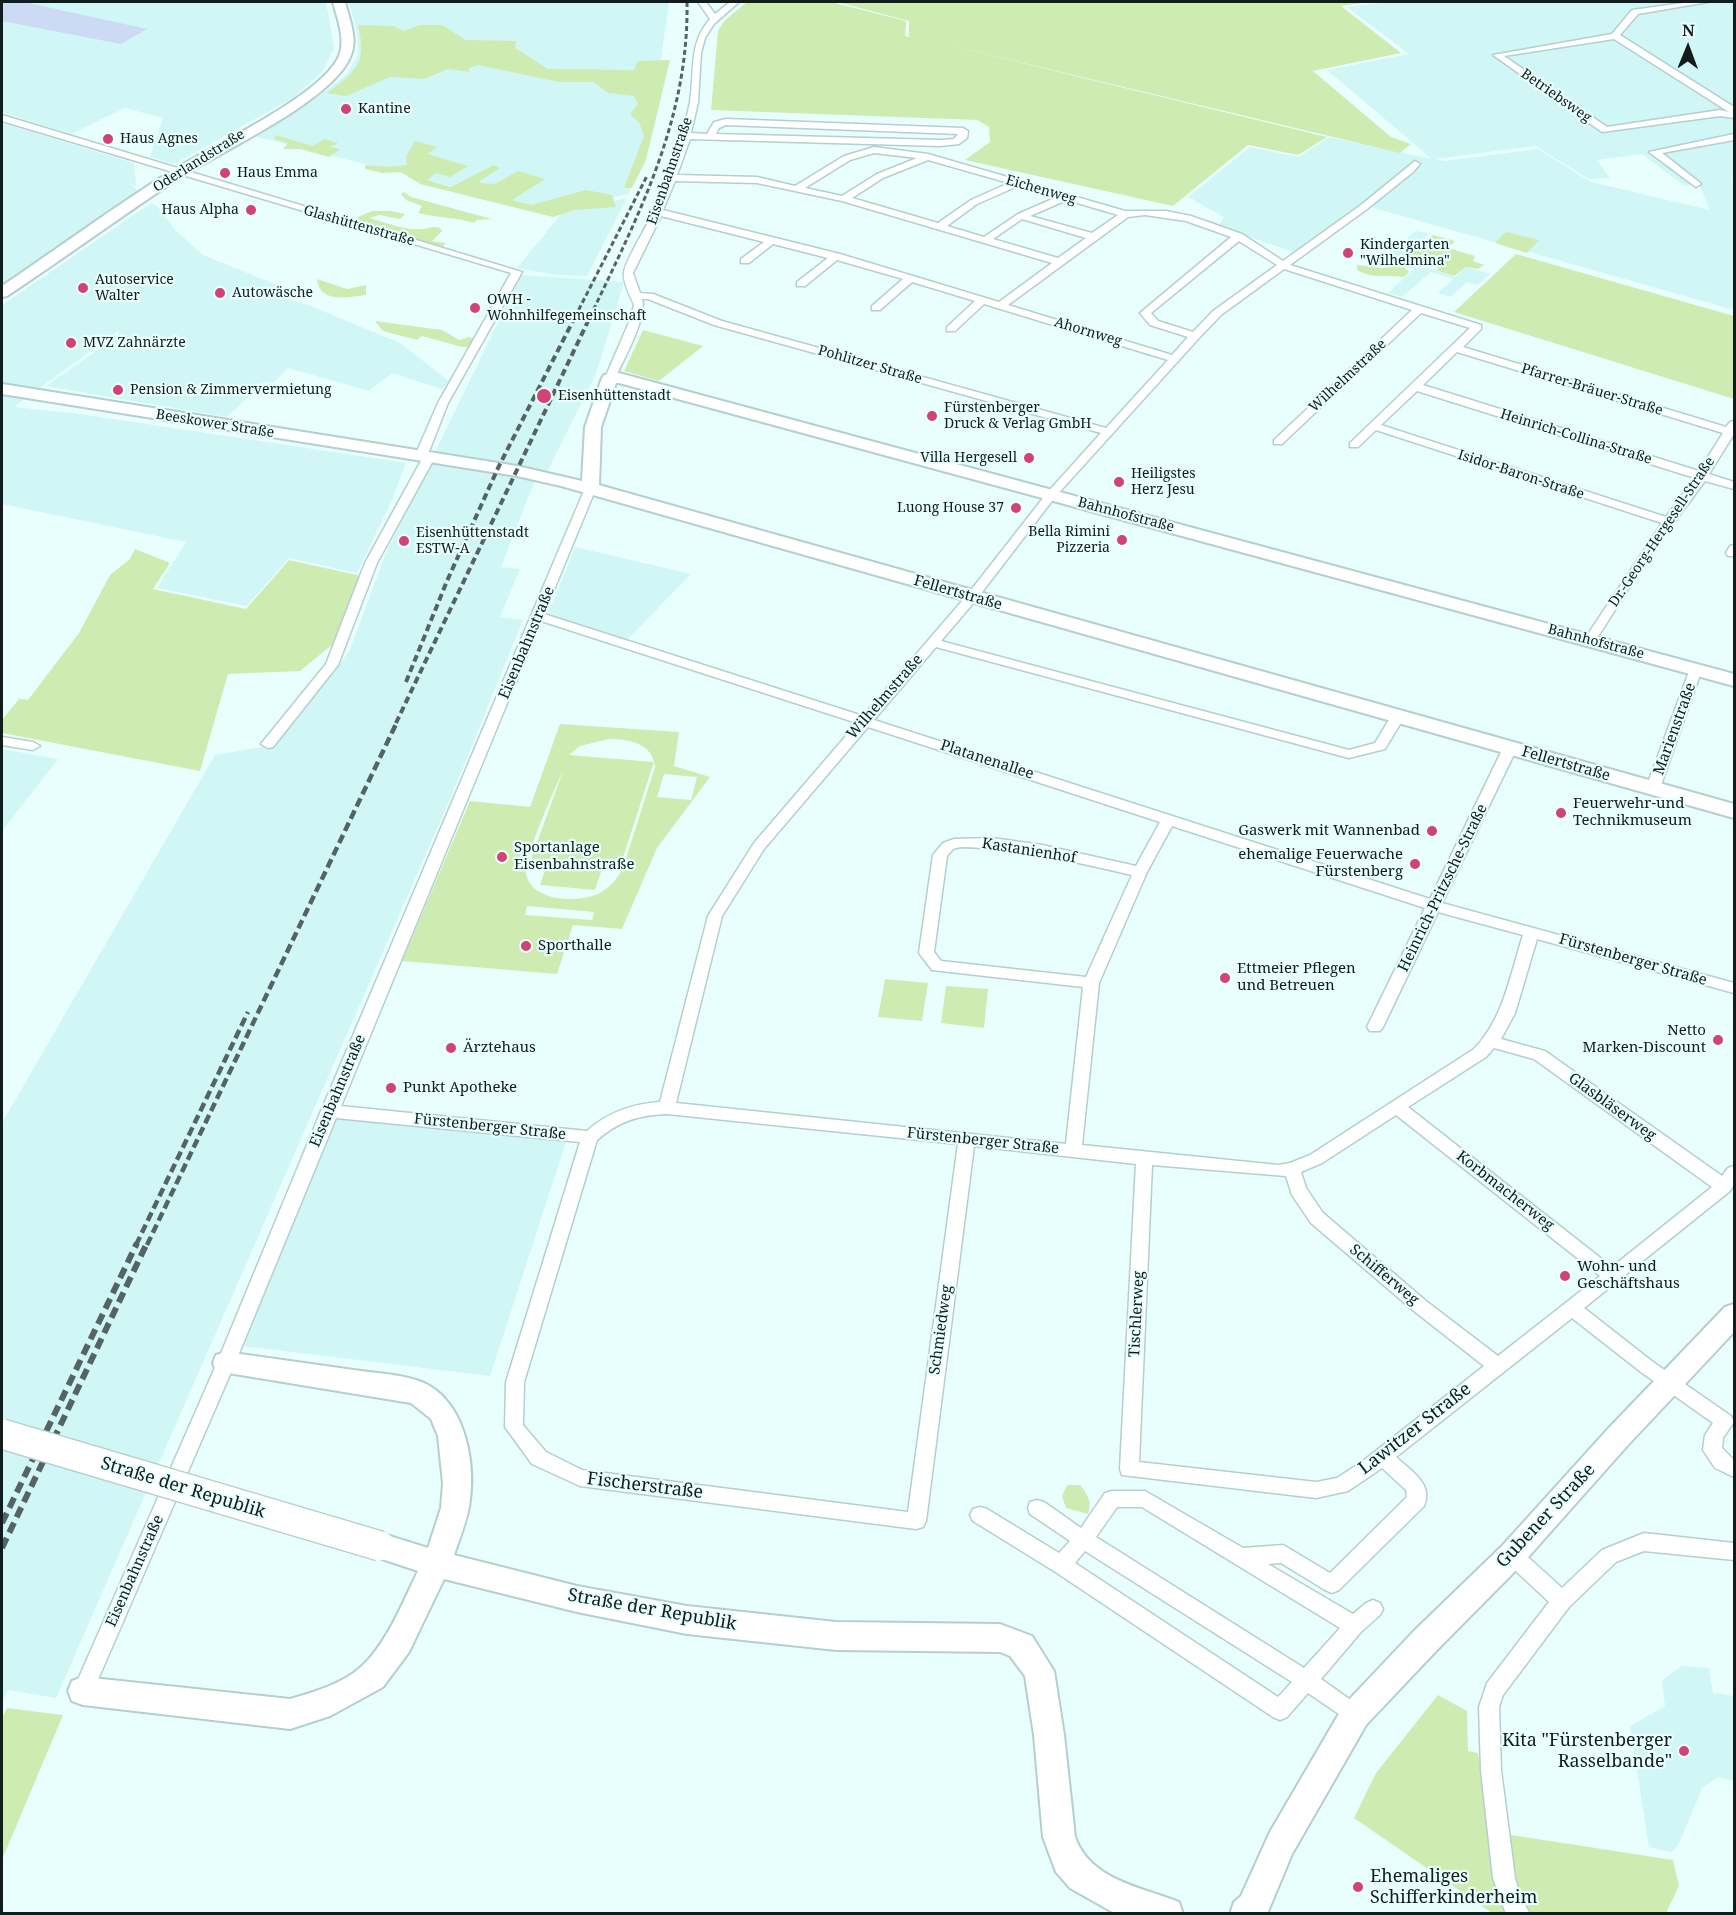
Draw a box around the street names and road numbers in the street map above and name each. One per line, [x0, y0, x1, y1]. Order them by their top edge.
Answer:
street label: Betriebsweg [1518, 66, 1594, 126]
street label: Eisenbahnstraße [644, 115, 696, 227]
street label: Oderlandstraße [150, 126, 248, 196]
street label: Eichenweg [1004, 172, 1078, 208]
street label: Glashüttenstraße [302, 202, 416, 250]
street label: Ahornweg [1052, 314, 1124, 350]
street label: Wilhelmstraße [1306, 336, 1390, 416]
street label: Pohlitzer Straße [816, 342, 924, 388]
street label: Pfarrer-Bräuer-Straße [1519, 360, 1665, 420]
street label: Beeskower Straße [155, 406, 275, 442]
street label: Heinrich-Collina-Straße [1498, 406, 1654, 468]
street label: Isidor-Baron-Straße [1456, 447, 1586, 503]
street label: Dr.-Georg-Hergesell-Straße [1606, 454, 1718, 610]
street label: Bahnhofstraße [1076, 494, 1176, 536]
street label: Fellertstraße [912, 572, 1004, 614]
street label: Eisenbahnstraße [495, 584, 559, 702]
street label: Bahnhofstraße [1546, 621, 1646, 663]
street label: Wilhelmstraße [843, 651, 927, 743]
street label: Marienstraße [1650, 680, 1700, 778]
street label: Platanenallee [938, 736, 1036, 784]
street label: Fellertstraße [1520, 743, 1612, 785]
street label: Heinrich-Pritzsche-Straße [1394, 801, 1492, 975]
street label: Kastanienhof [981, 835, 1077, 867]
street label: Fürstenberger Straße [1557, 930, 1709, 990]
street label: Eisenbahnstraße [306, 1032, 370, 1150]
street label: Glasbläserweg [1565, 1069, 1659, 1145]
street label: Fürstenberger Straße [413, 1110, 567, 1144]
street label: Fürstenberger Straße [906, 1124, 1060, 1158]
street label: Korbmacherweg [1453, 1147, 1557, 1235]
street label: Schifferweg [1346, 1241, 1422, 1309]
street label: Tischlerweg [1126, 1270, 1148, 1358]
street label: Schmiedweg [926, 1284, 956, 1376]
street label: Lawitzer Straße [1355, 1378, 1475, 1480]
street label: Straße der Republik [98, 1453, 268, 1523]
street label: Gubener Straße [1492, 1459, 1600, 1573]
street label: Fischerstraße [586, 1468, 704, 1504]
street label: Eisenbahnstraße [102, 1512, 168, 1630]
street label: Straße der Republik [566, 1585, 738, 1635]

